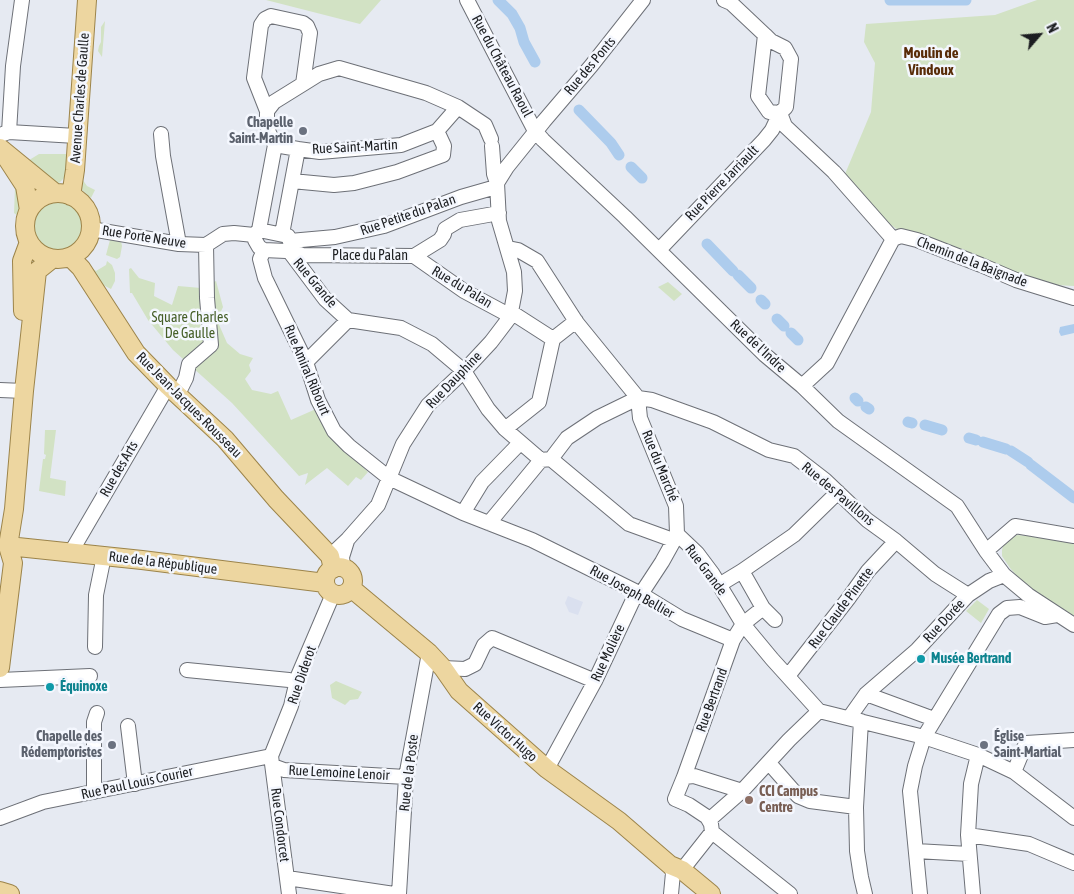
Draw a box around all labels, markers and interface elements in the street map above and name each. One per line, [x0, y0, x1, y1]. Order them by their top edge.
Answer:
north arrow [1014, 10, 1064, 60]
street label: Rue du Château Raoul [468, 12, 536, 120]
text: N [1043, 21, 1061, 35]
street label: Avenue Charles de Gaulle [67, 32, 93, 164]
street label: Rue des Ponts [561, 33, 619, 99]
district label: Moulin de Vindoux [903, 44, 959, 79]
place label: Chapelle Saint-Martin [229, 115, 293, 148]
marker: Chapelle Saint-Martin [297, 125, 309, 137]
street label: Rue Saint-Martin [312, 136, 398, 158]
street label: Rue Pierre Jarriault [682, 142, 762, 224]
street label: Rue Petite du Palan [358, 191, 458, 239]
street label: Rue Porte Neuve [101, 222, 187, 252]
street label: Chemin de la Baignade [914, 233, 1030, 291]
street label: Place du Palan [332, 248, 408, 264]
street label: Rue Grande [289, 255, 341, 311]
street label: Rue du Palan [429, 262, 495, 312]
park label: Square Charles De Gaulle [152, 310, 228, 342]
street label: Rue de l'Indre [727, 316, 789, 376]
street label: Rue Amiral Ribourt [280, 322, 334, 418]
street label: Rue Dauphine [423, 348, 485, 412]
street label: Rue Jean-Jacques Rousseau [133, 349, 245, 461]
street label: Rue du Marché [638, 428, 682, 504]
street label: Rue des Arts [96, 438, 142, 500]
street label: Rue des Pavillons [798, 459, 878, 529]
street label: Rue Grande [681, 541, 731, 599]
street label: Rue de la République [108, 548, 218, 578]
street label: Rue Joseph Bellier [587, 562, 677, 622]
street label: Rue Claude Pinette [805, 564, 877, 652]
street label: Rue Dorée [920, 596, 968, 646]
street label: Rue Molière [587, 621, 629, 685]
street label: Rue Diderot [284, 644, 320, 706]
place label: Musée Bertrand [931, 651, 1011, 667]
marker: Musée Bertrand [915, 653, 927, 665]
street label: Rue Bertrand [693, 666, 731, 734]
place label: Équinoxe [60, 679, 108, 695]
marker: Équinoxe [44, 681, 56, 693]
street label: Rue Victor Hugo [469, 699, 541, 765]
place label: Chapelle des Rédemptoristes [21, 729, 102, 762]
place label: Église Saint-Martial [994, 729, 1061, 762]
street label: Rue de la Poste [396, 733, 422, 813]
marker: Chapelle des Rédemptoristes [106, 739, 118, 751]
marker: Église Saint-Martial [978, 739, 990, 751]
street label: Rue Lemoine Lenoir [288, 762, 390, 784]
street label: Rue Paul Louis Courier [80, 763, 194, 803]
place label: CCI Campus Centre [759, 784, 818, 816]
street label: Rue Condorcet [267, 787, 293, 863]
marker: CCI Campus Centre [743, 794, 755, 806]

